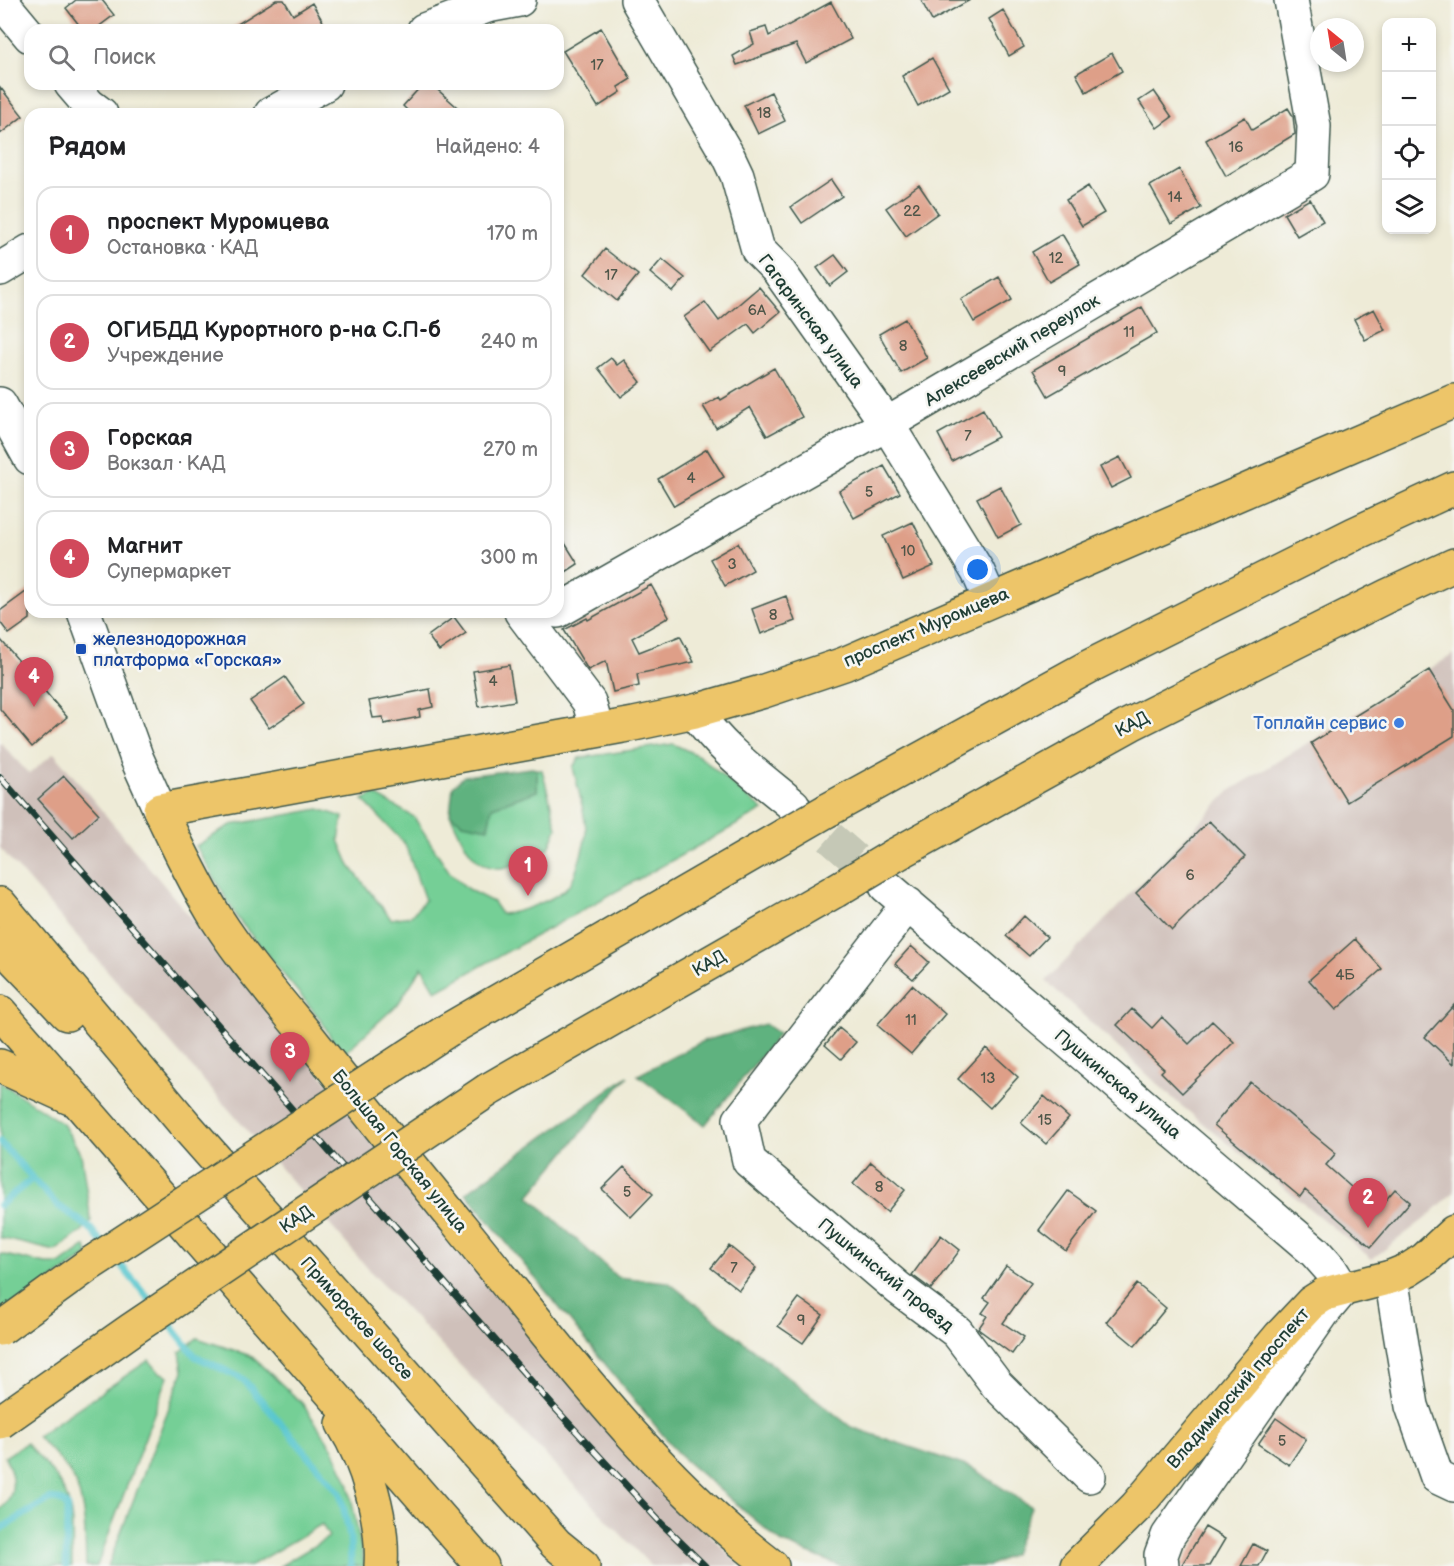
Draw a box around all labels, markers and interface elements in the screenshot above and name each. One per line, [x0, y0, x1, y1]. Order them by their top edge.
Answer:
north arrow [1310, 18, 1364, 72]
map controls [1382, 18, 1436, 234]
button: + [1382, 18, 1436, 72]
search box [24, 24, 564, 90]
icon: search [45, 41, 78, 74]
text: Поиск [93, 44, 156, 71]
house number: 17 [590, 56, 604, 75]
button: − [1382, 72, 1436, 126]
house number: 18 [757, 104, 772, 123]
button: locate [1382, 126, 1436, 180]
text: Рядом [48, 132, 126, 163]
text: Найдено: 4 [435, 135, 540, 159]
house number: 16 [1229, 138, 1243, 157]
button: layers [1382, 180, 1436, 234]
house number: 14 [1168, 188, 1182, 207]
house number: 22 [903, 202, 921, 221]
text: проспект Муромцева [107, 209, 329, 236]
text: 1 [65, 222, 74, 246]
text: 170 m [487, 222, 538, 246]
text: Остановка · КАД [107, 236, 258, 260]
house number: 12 [1049, 249, 1063, 268]
street label: Гагаринская улица [754, 250, 868, 392]
house number: 17 [604, 266, 618, 285]
street label: Алексеевский переулок [920, 290, 1104, 412]
house number: 6А [748, 301, 767, 320]
text: ОГИБДД Курортного р-на С.П-б [107, 317, 441, 344]
house number: 11 [1123, 323, 1135, 342]
text: 2 [64, 330, 75, 354]
text: 240 m [481, 330, 538, 354]
house number: 8 [899, 337, 908, 356]
text: Учреждение [107, 344, 224, 368]
house number: 9 [1058, 362, 1066, 381]
text: Горская [107, 425, 193, 452]
house number: 7 [964, 427, 972, 446]
text: 3 [64, 438, 75, 462]
text: 270 m [483, 438, 538, 462]
text: Вокзал · КАД [107, 452, 226, 476]
house number: 4 [686, 469, 696, 488]
house number: 5 [865, 483, 873, 502]
text: Магнит [107, 533, 183, 560]
house number: 10 [901, 542, 915, 561]
text: 4 [64, 546, 75, 570]
text: 300 m [480, 546, 538, 570]
house number: 3 [727, 555, 737, 574]
your location [963, 555, 992, 584]
text: Супермаркет [107, 560, 231, 584]
street label: проспект Муромцева [840, 583, 1012, 672]
house number: 8 [769, 606, 778, 625]
place label: железнодорожная платформа «Горская» [93, 629, 282, 671]
marker: железнодорожная платформа «Горская» [74, 642, 88, 656]
pin: 4 [15, 658, 54, 707]
house number: 4 [488, 672, 498, 691]
street label: КАД [1112, 707, 1153, 742]
place label: Топлайн сервис [1253, 713, 1387, 734]
marker: Топлайн сервис [1392, 716, 1406, 730]
pin: 1 [508, 846, 548, 896]
house number: 6 [1185, 866, 1195, 885]
street label: КАД [689, 945, 730, 981]
house number: 4Б [1335, 966, 1355, 985]
house number: 11 [905, 1011, 917, 1030]
street label: Пушкинская улица [1050, 1025, 1186, 1144]
pin: 3 [270, 1032, 310, 1082]
street label: Большая Горская улица [328, 1066, 472, 1237]
house number: 13 [980, 1069, 996, 1088]
house number: 15 [1038, 1111, 1052, 1130]
house number: 8 [875, 1178, 884, 1197]
pin: 2 [1348, 1178, 1388, 1228]
house number: 5 [623, 1183, 631, 1202]
street label: КАД [276, 1201, 317, 1238]
street label: Пушкинский проезд [814, 1214, 958, 1337]
street label: Приморское шоссе [296, 1252, 417, 1384]
house number: 7 [730, 1259, 738, 1278]
street label: Владимирский проспект [1163, 1303, 1314, 1473]
house number: 9 [797, 1311, 805, 1330]
house number: 5 [1278, 1432, 1286, 1451]

